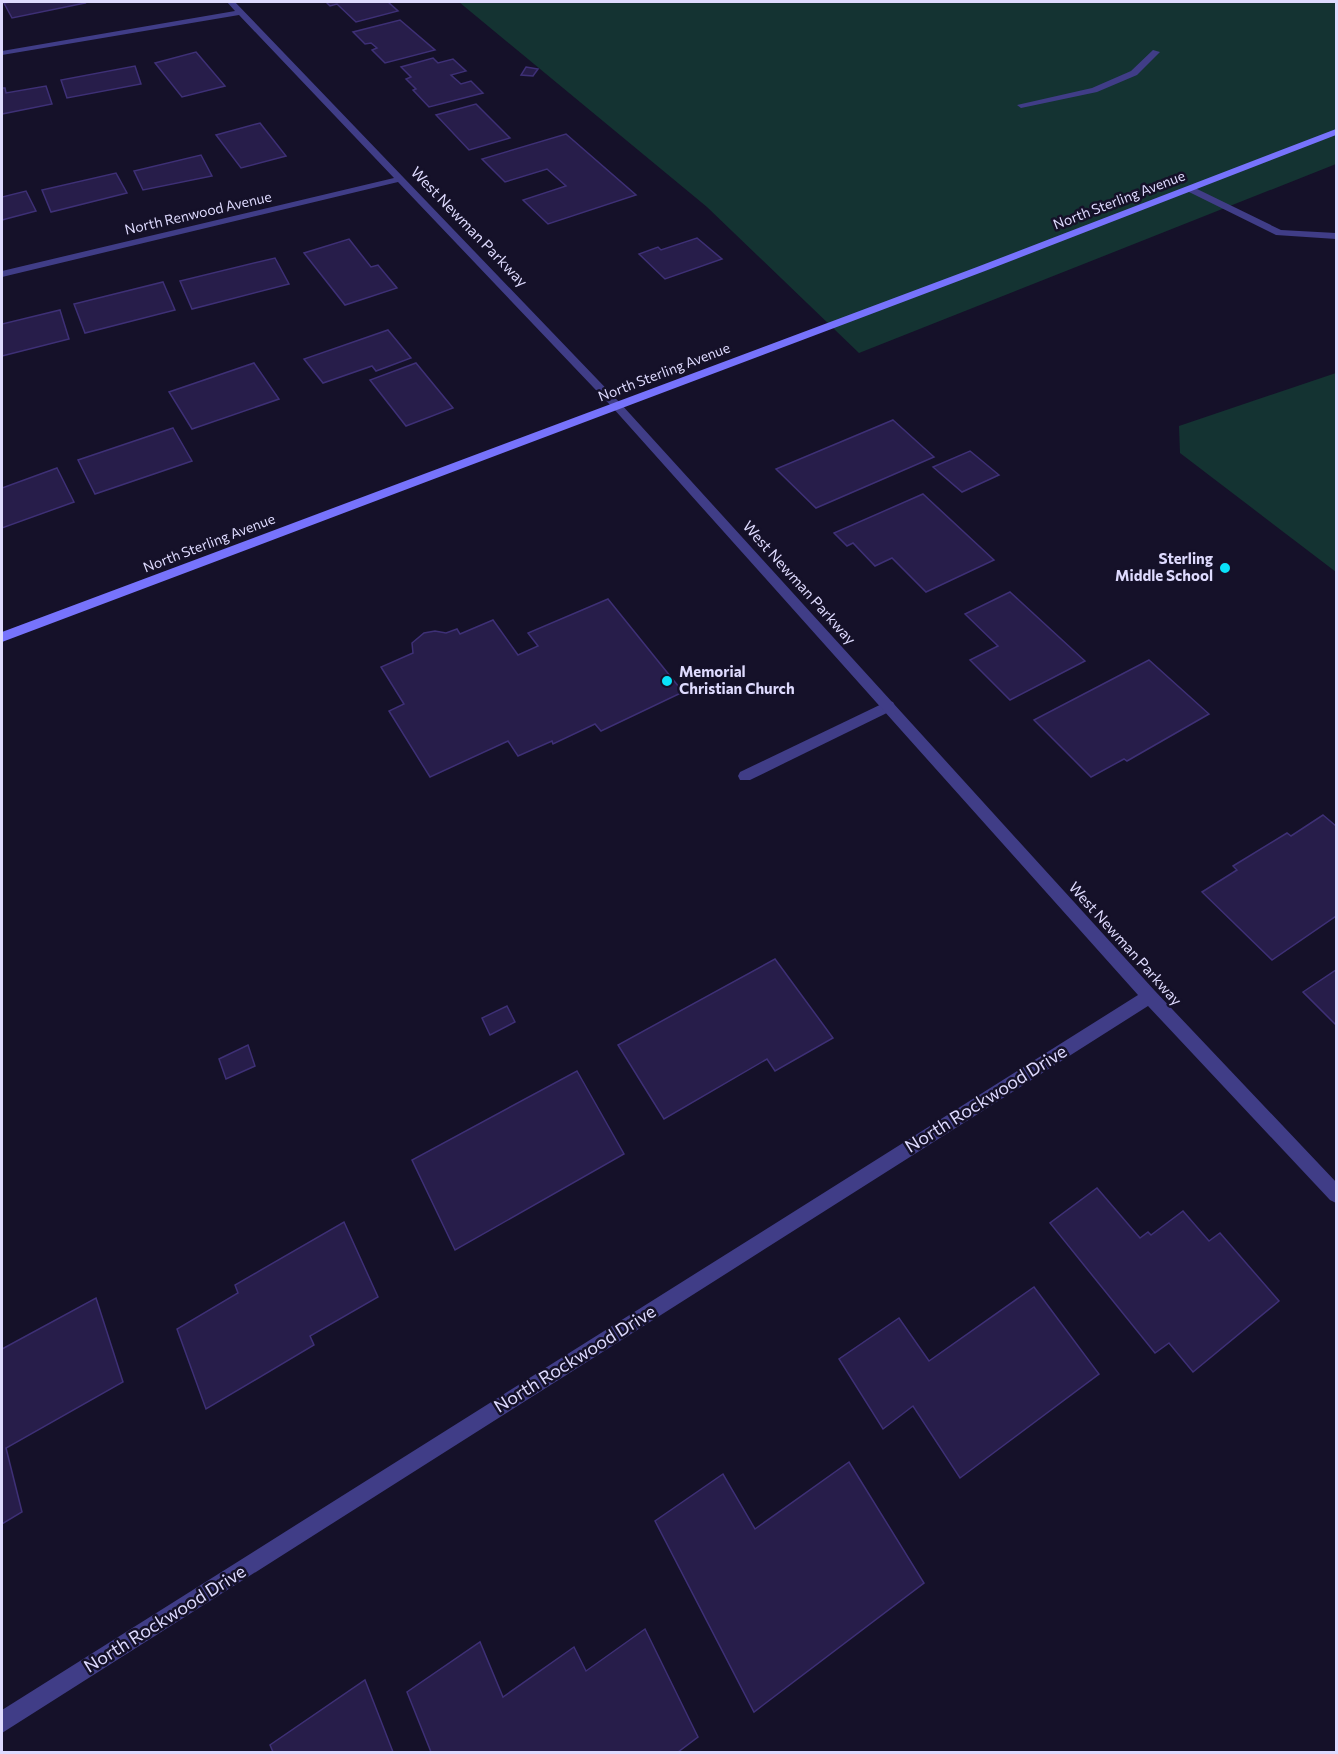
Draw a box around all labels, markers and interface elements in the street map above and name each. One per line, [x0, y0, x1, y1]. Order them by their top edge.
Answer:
street label: West Newman Parkway [408, 162, 532, 290]
street label: North Sterling Avenue [1051, 167, 1187, 233]
street label: North Renwood Avenue [123, 187, 273, 238]
street label: North Sterling Avenue [596, 339, 732, 405]
street label: North Sterling Avenue [141, 510, 277, 576]
street label: West Newman Parkway [739, 517, 860, 648]
place label: Sterling Middle School [1115, 549, 1213, 584]
marker: Sterling Middle School [1218, 561, 1232, 575]
place label: Memorial Christian Church [679, 662, 795, 697]
marker: Memorial Christian Church [660, 674, 674, 688]
street label: West Newman Parkway [1065, 878, 1186, 1009]
street label: North Rockwood Drive [901, 1039, 1070, 1157]
street label: North Rockwood Drive [490, 1299, 659, 1417]
street label: North Rockwood Drive [80, 1559, 249, 1677]

